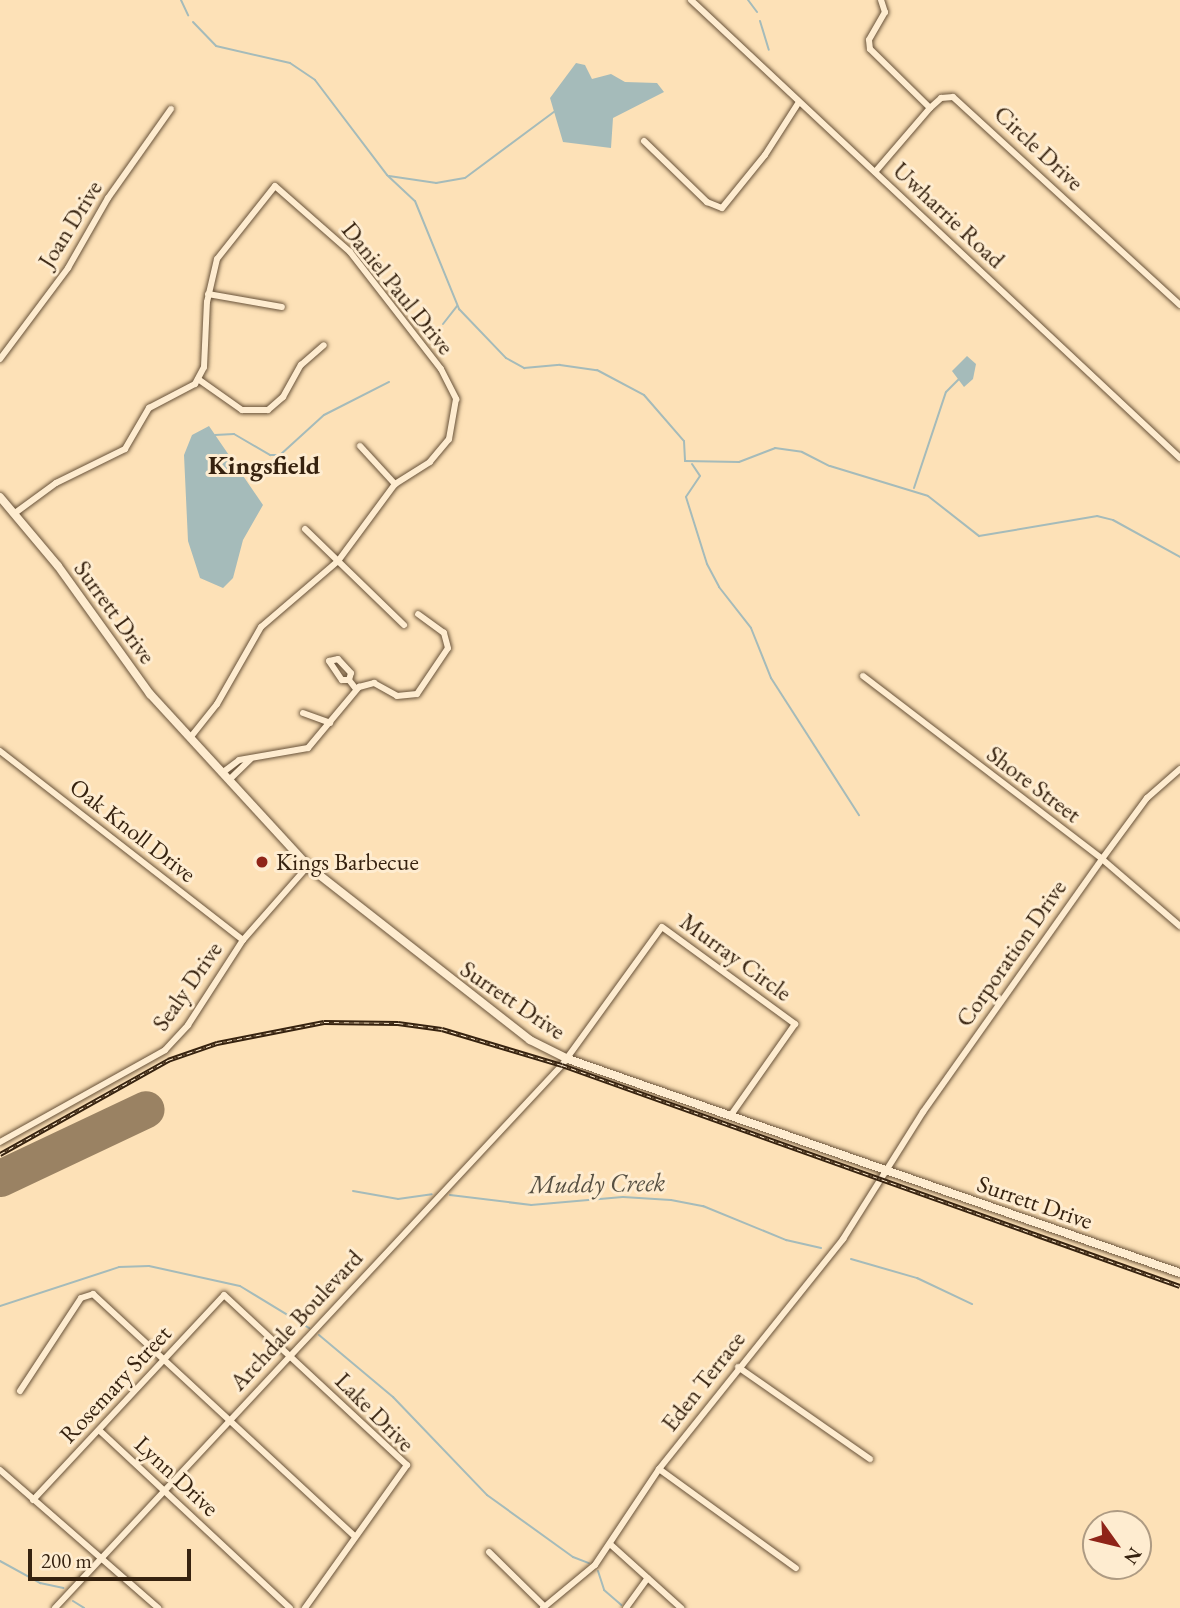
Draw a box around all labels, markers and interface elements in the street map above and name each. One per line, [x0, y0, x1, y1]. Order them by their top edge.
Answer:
street label: Circle Drive [988, 99, 1090, 197]
street label: Uwharrie Road [887, 156, 1011, 274]
street label: Joan Drive [32, 175, 108, 273]
street label: Daniel Paul Drive [336, 216, 460, 360]
district label: Kingsfield [208, 450, 320, 482]
street label: Surrett Drive [68, 555, 162, 669]
street label: Shore Street [981, 739, 1087, 829]
street label: Oak Knoll Drive [64, 772, 202, 888]
place label: Kings Barbecue [276, 848, 419, 876]
marker: Kings Barbecue [254, 854, 270, 870]
street label: Corporation Drive [950, 874, 1072, 1032]
street label: Murray Circle [675, 907, 797, 1007]
street label: Sealy Drive [146, 936, 228, 1036]
street label: Surrett Drive [455, 954, 571, 1046]
water label: Muddy Creek [529, 1167, 665, 1201]
street label: Surrett Drive [973, 1169, 1097, 1235]
street label: Archdale Boulevard [223, 1244, 369, 1396]
street label: Rosemary Street [53, 1319, 177, 1449]
street label: Eden Terrace [655, 1325, 751, 1437]
street label: Lake Drive [329, 1366, 421, 1458]
street label: Lynn Drive [129, 1430, 225, 1522]
north arrow [1082, 1510, 1152, 1580]
scale bar [32, 1534, 194, 1578]
text: N [1119, 1543, 1148, 1569]
text: 200 m [41, 1547, 92, 1574]

